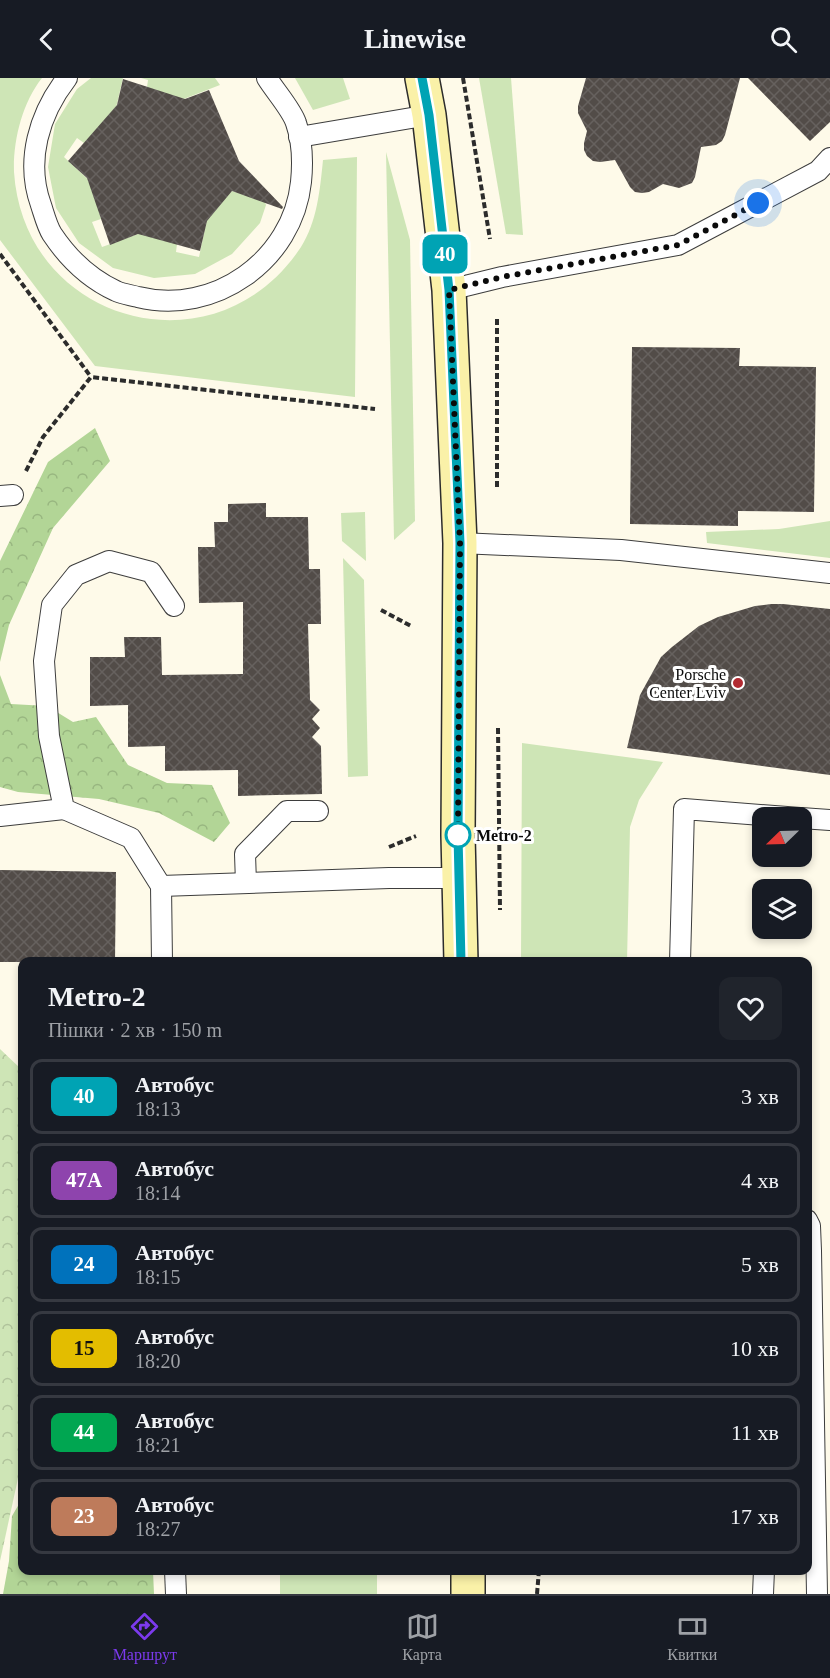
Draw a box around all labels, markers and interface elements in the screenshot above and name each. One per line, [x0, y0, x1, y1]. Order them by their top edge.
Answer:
icon: back [30, 23, 63, 56]
icon: search [767, 23, 800, 56]
text: Linewise [364, 24, 466, 54]
your location [743, 188, 773, 218]
line badge: 40 [418, 234, 472, 273]
text: 40 [435, 242, 456, 266]
place label: Porsche Center Lviv [649, 666, 726, 701]
marker: Porsche Center Lviv [731, 676, 745, 690]
north arrow [752, 807, 812, 867]
map controls [752, 807, 812, 939]
marker: Metro-2 [445, 822, 471, 848]
place label: Metro-2 [476, 827, 532, 844]
button: layers [752, 879, 812, 939]
button: heart [719, 977, 782, 1040]
text: Metro-2 [48, 981, 145, 1012]
text: Пішки · 2 хв · 150 m [48, 1019, 222, 1041]
text: Автобус [135, 1072, 214, 1097]
text: 40 [74, 1084, 95, 1108]
text: 3 хв [741, 1084, 779, 1109]
text: 18:13 [135, 1098, 181, 1120]
text: Автобус [135, 1156, 214, 1181]
text: 47А [66, 1168, 102, 1192]
text: 4 хв [741, 1168, 779, 1193]
text: 18:14 [135, 1182, 181, 1204]
text: Автобус [135, 1240, 214, 1265]
text: 24 [74, 1252, 95, 1276]
text: 5 хв [741, 1252, 779, 1277]
text: 18:15 [135, 1266, 181, 1288]
text: Автобус [135, 1324, 214, 1349]
text: 15 [74, 1336, 95, 1360]
text: 10 хв [730, 1336, 779, 1361]
text: 18:20 [135, 1350, 181, 1372]
text: Автобус [135, 1408, 214, 1433]
text: 44 [74, 1420, 95, 1444]
text: 11 хв [731, 1420, 779, 1445]
text: 18:21 [135, 1434, 181, 1456]
text: Автобус [135, 1492, 214, 1517]
text: 23 [74, 1504, 95, 1528]
text: 17 хв [730, 1504, 779, 1529]
text: 18:27 [135, 1518, 181, 1540]
tab: Маршрут [113, 1610, 177, 1664]
tab: Карта [402, 1610, 442, 1664]
tab: Квитки [667, 1610, 717, 1664]

